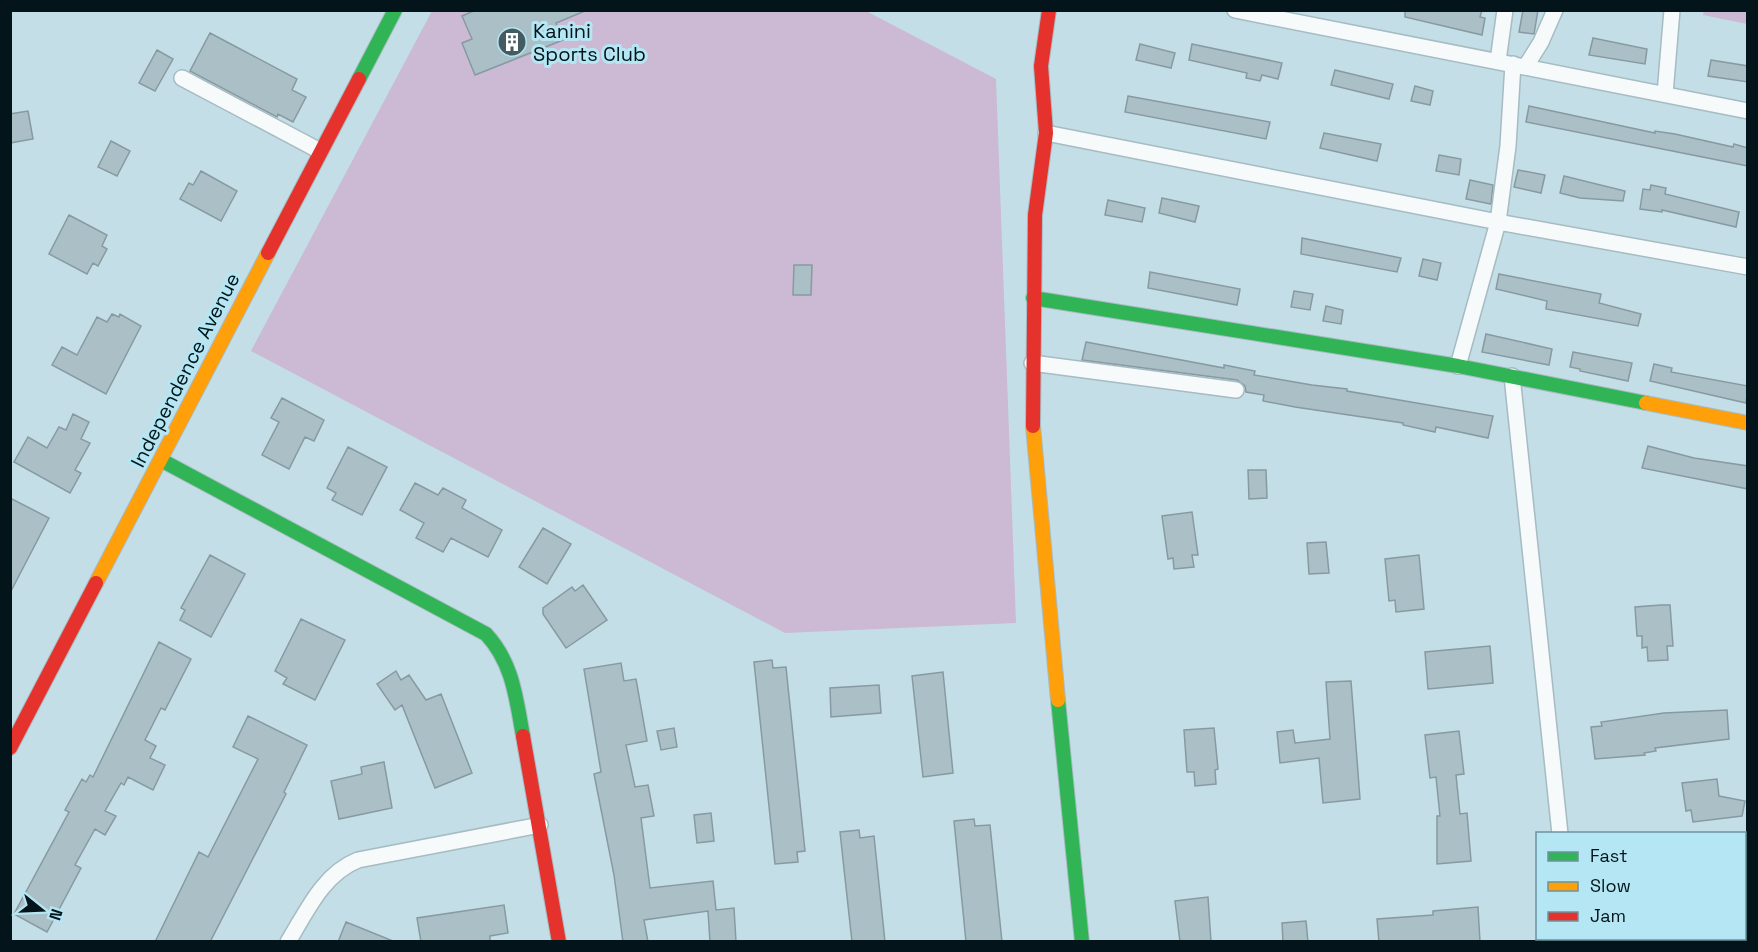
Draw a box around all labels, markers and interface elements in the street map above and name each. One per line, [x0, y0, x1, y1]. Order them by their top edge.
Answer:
place label: Kanini Sports Club [533, 18, 646, 67]
building icon: Kanini Sports Club [496, 26, 528, 58]
street label: Independence Avenue [125, 268, 245, 472]
legend [1536, 832, 1746, 940]
text: Fast [1590, 844, 1627, 867]
text: Slow [1590, 874, 1631, 897]
north arrow [12, 880, 72, 940]
text: Jam [1590, 904, 1626, 927]
text: N [44, 906, 67, 923]

